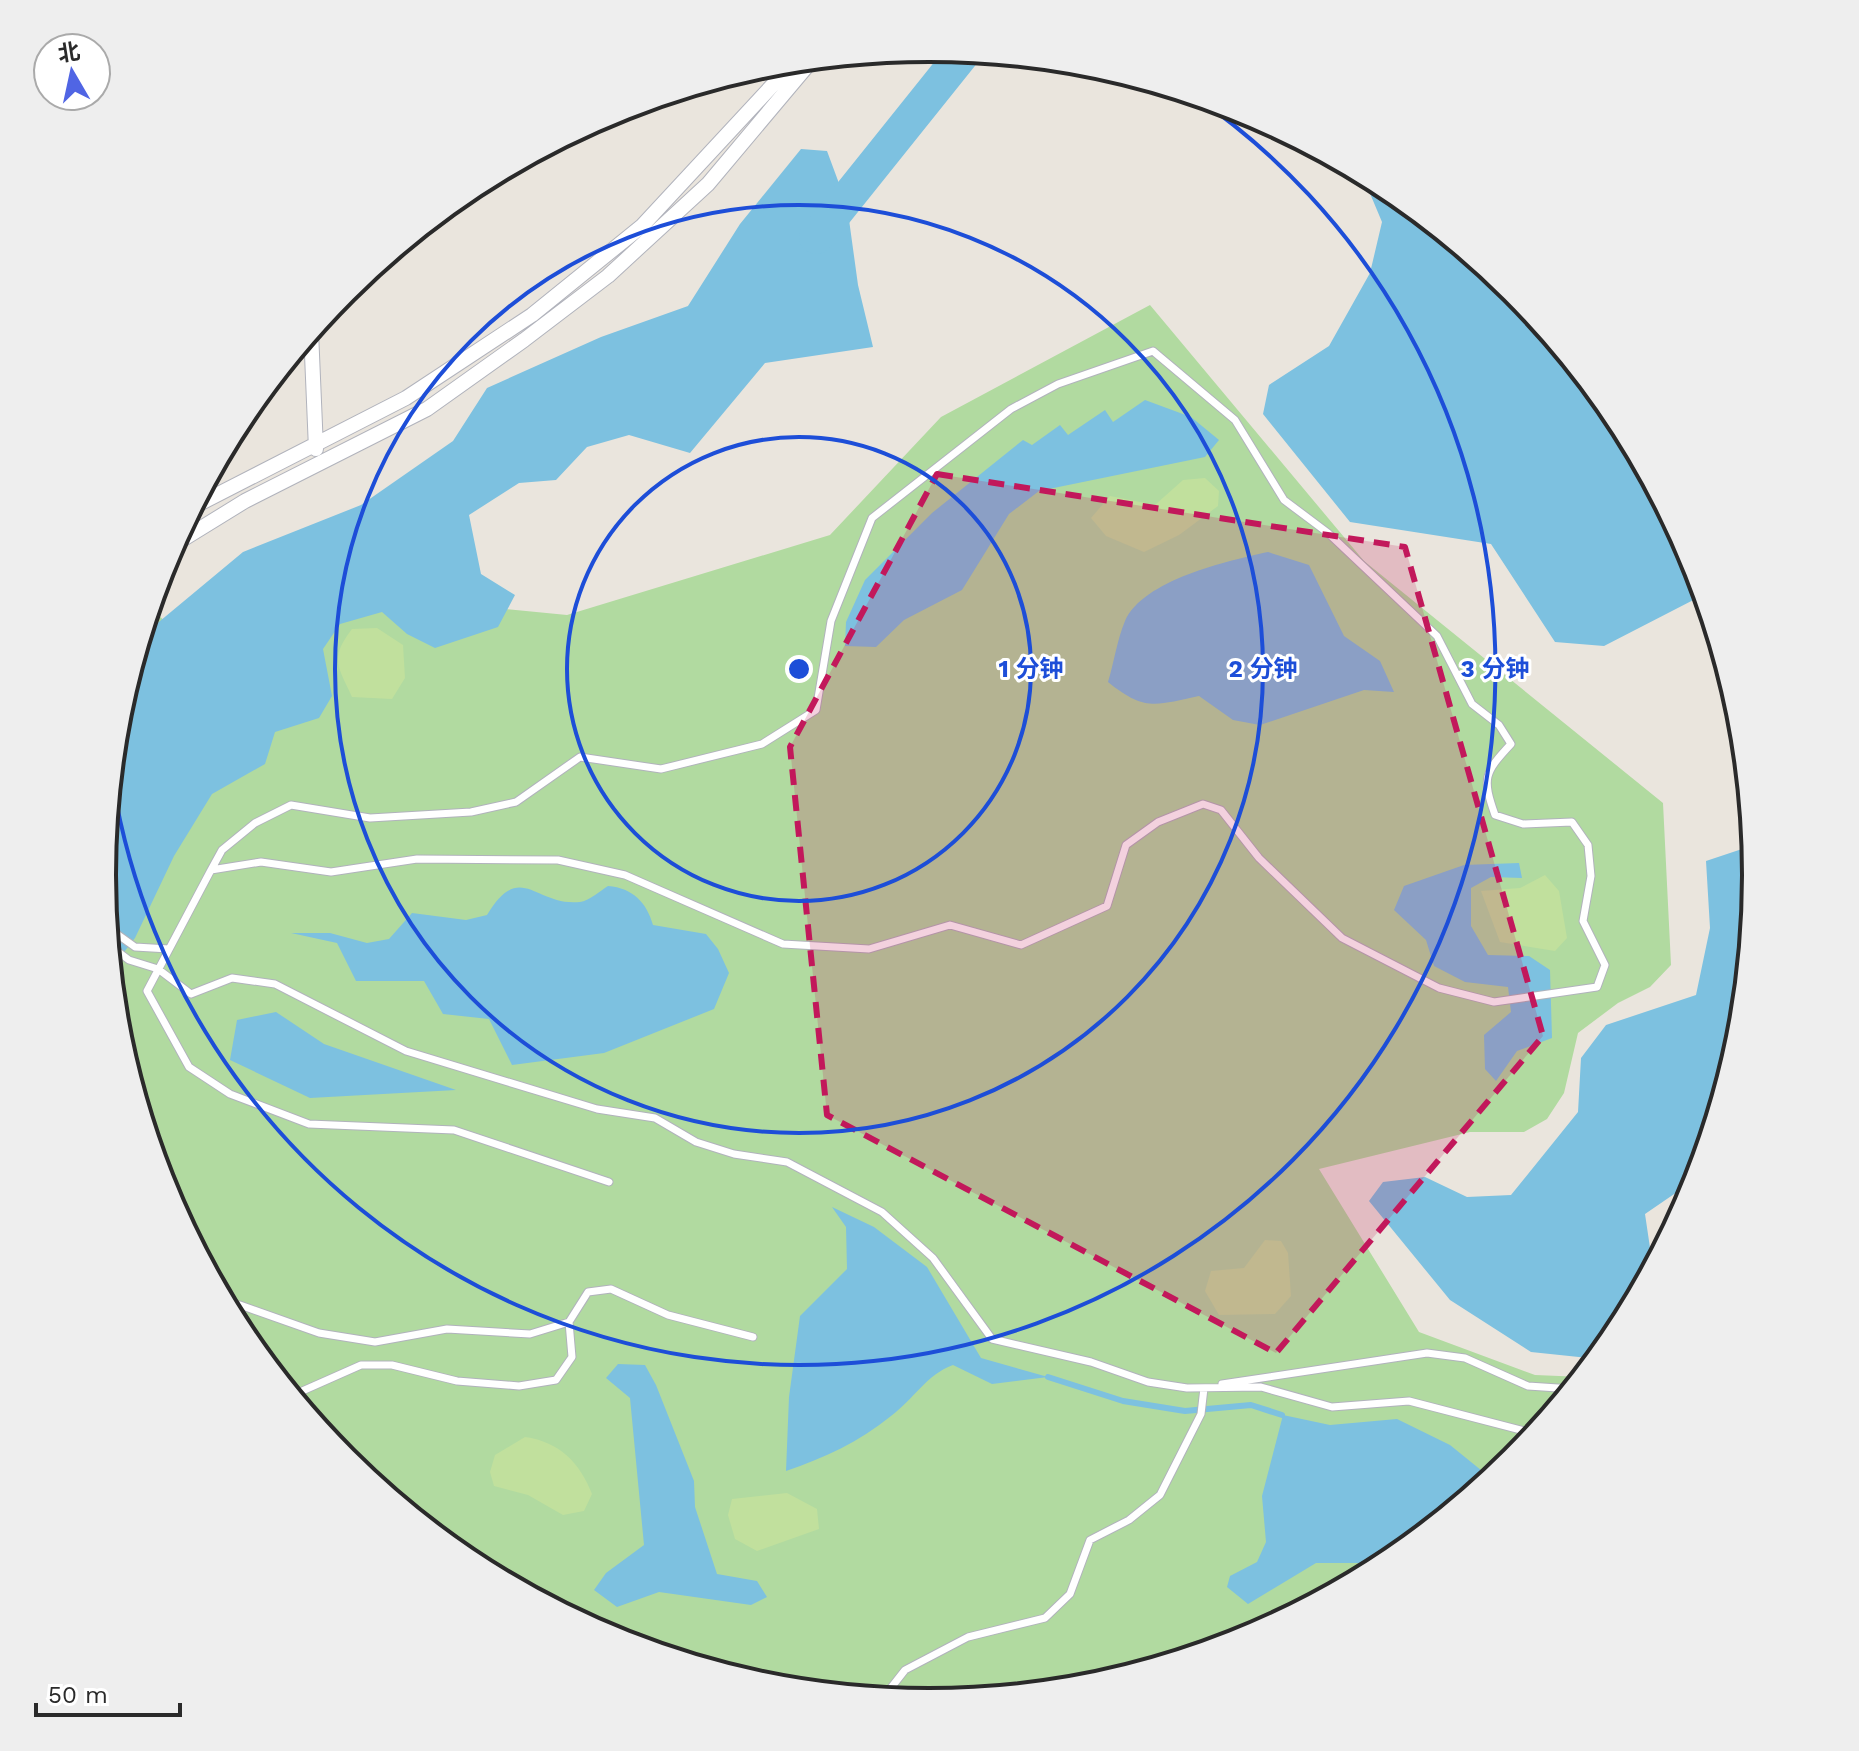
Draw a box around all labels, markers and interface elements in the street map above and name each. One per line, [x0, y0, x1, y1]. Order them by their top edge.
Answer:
north arrow [32, 32, 112, 112]
text: 北 [56, 39, 82, 67]
centre of rings [785, 655, 813, 683]
text: 1 分钟 [998, 655, 1064, 683]
text: 2 分钟 [1228, 655, 1298, 683]
text: 3 分钟 [1460, 655, 1530, 683]
scale bar [36, 1667, 180, 1717]
text: 50 m [48, 1681, 108, 1709]

